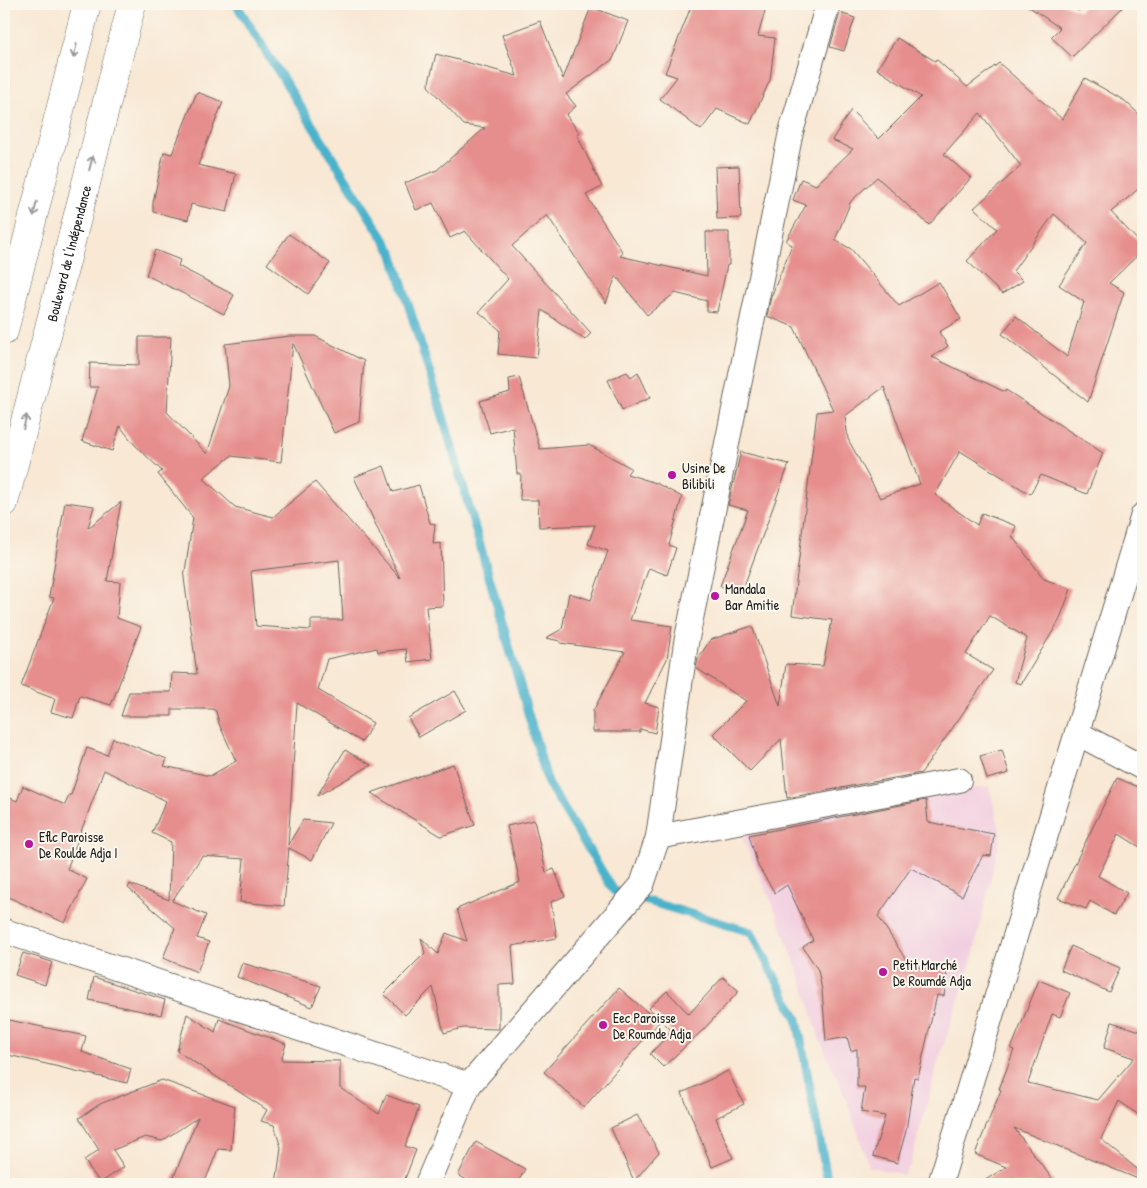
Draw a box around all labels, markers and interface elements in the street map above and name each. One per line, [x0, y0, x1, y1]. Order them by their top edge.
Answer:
one-way arrow [69, 43, 79, 59]
one-way arrow [87, 155, 96, 171]
street label: Boulevard de l'Indépendance [41, 182, 95, 323]
one-way arrow [30, 200, 39, 216]
one-way arrow [20, 414, 30, 430]
place label: Usine De Bilibili [682, 458, 726, 493]
marker: Usine De Bilibili [666, 469, 678, 481]
place label: Mandala Bar Amitie [725, 579, 780, 614]
marker: Mandala Bar Amitie [709, 590, 721, 602]
place label: Eflc Paroisse De Roulde Adja I [39, 827, 118, 863]
marker: Eflc Paroisse De Roulde Adja I [23, 838, 35, 850]
place label: Petit Marché De Roumdé Adja [893, 955, 971, 991]
marker: Petit Marché De Roumdé Adja [877, 966, 889, 978]
place label: Eec Paroisse De Roumde Adja [613, 1008, 691, 1044]
marker: Eec Paroisse De Roumde Adja [597, 1019, 609, 1031]

